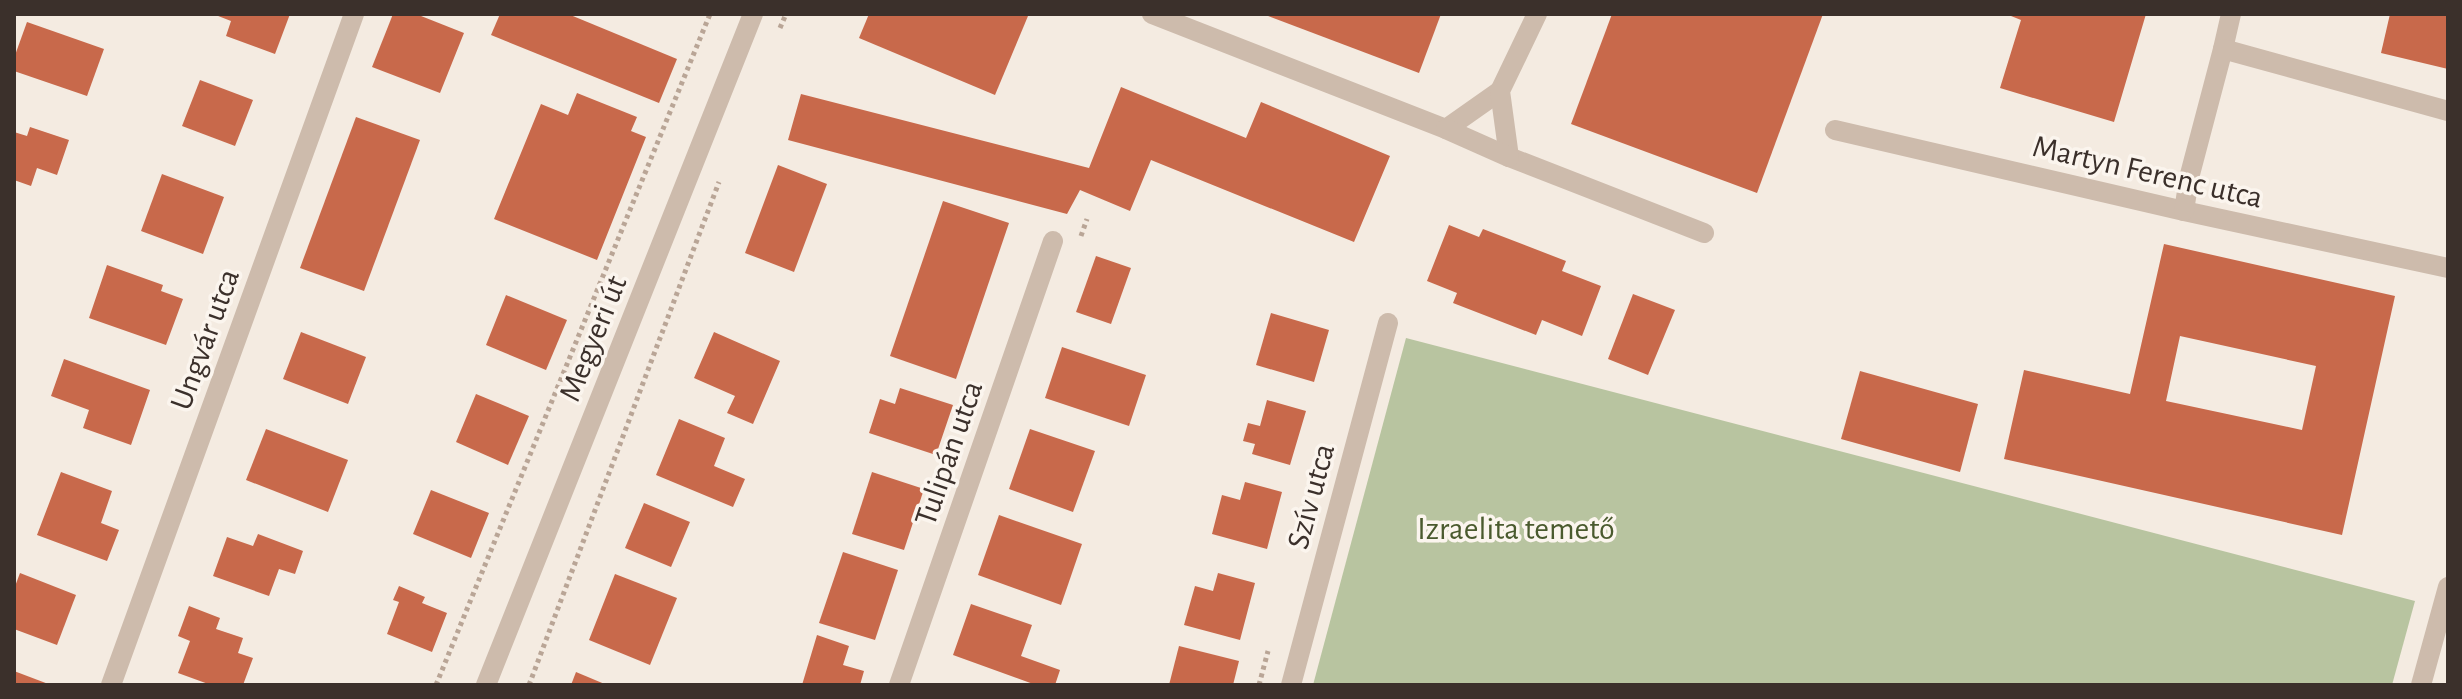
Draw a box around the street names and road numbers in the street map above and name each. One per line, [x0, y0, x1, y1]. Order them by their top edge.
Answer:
street label: Martyn Ferenc utca [2030, 130, 2266, 214]
street label: Ungvár utca [165, 265, 245, 414]
street label: Megyeri út [553, 271, 633, 406]
street label: Tulipán utca [909, 377, 989, 530]
street label: Szív utca [1282, 440, 1340, 552]

